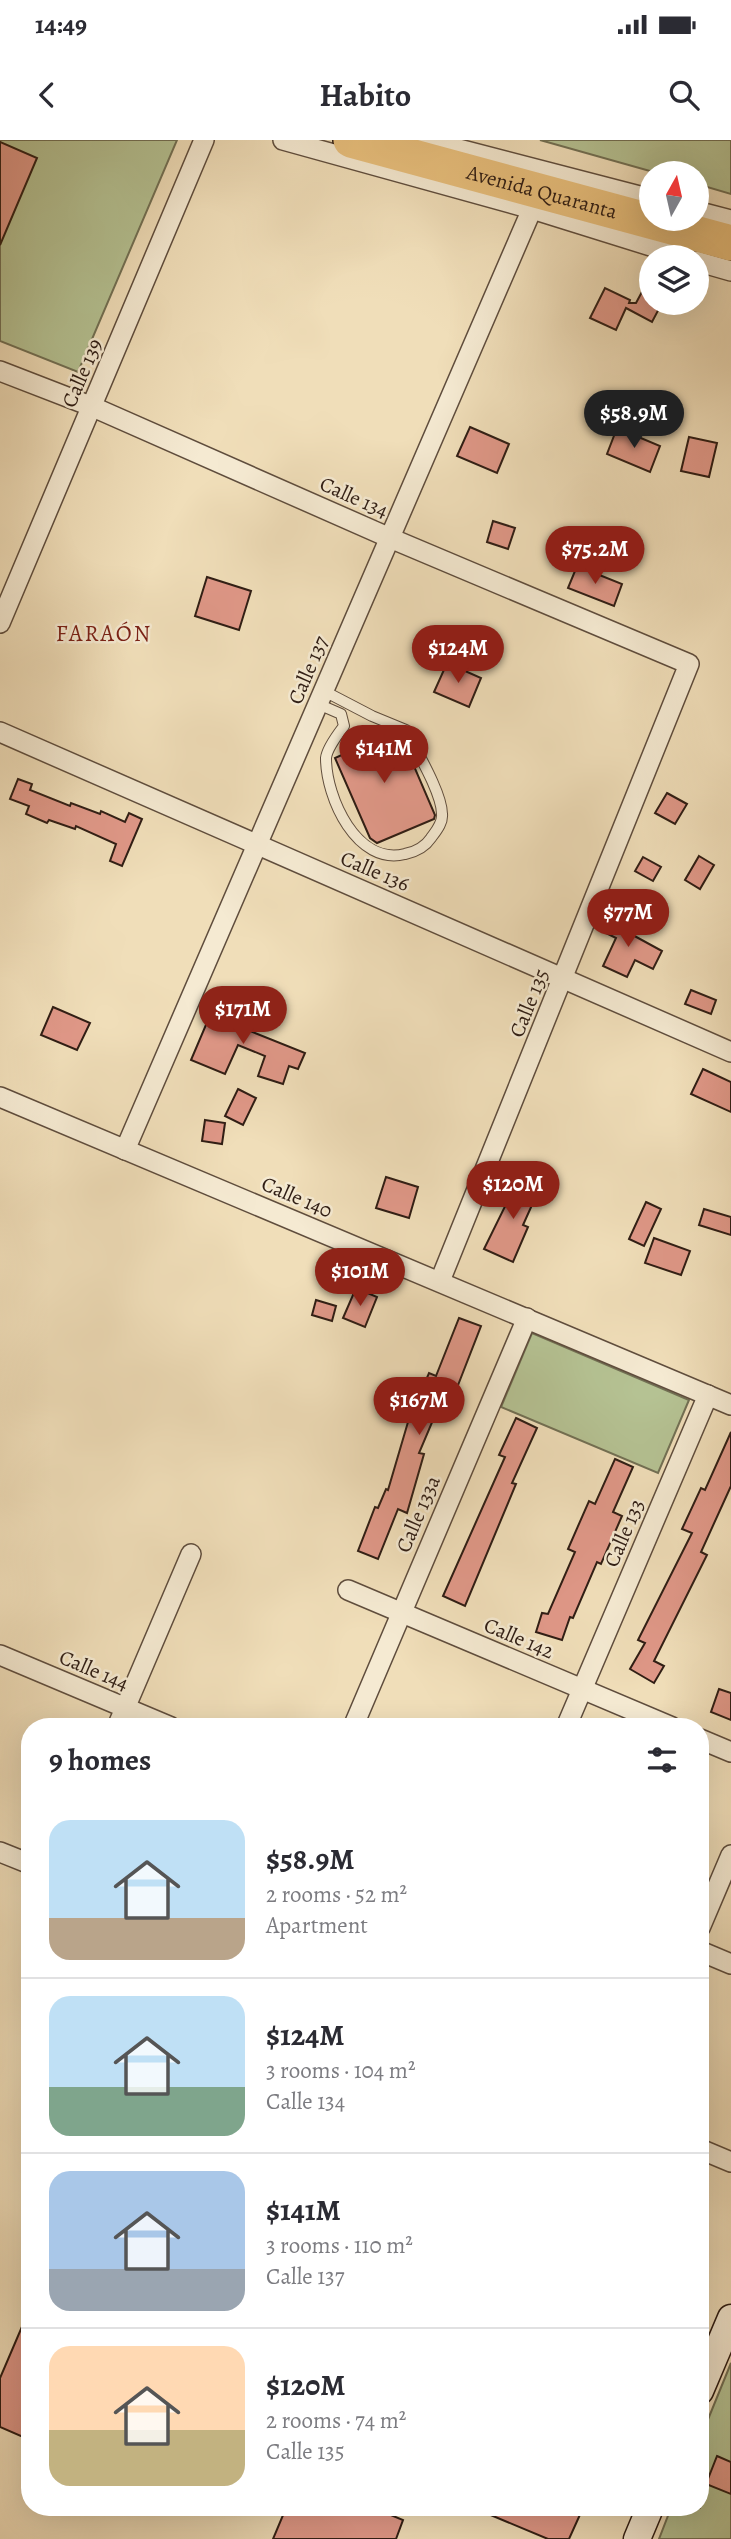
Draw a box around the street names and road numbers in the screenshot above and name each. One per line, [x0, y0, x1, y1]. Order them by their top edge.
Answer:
street label: Avenida Quaranta [463, 158, 621, 226]
street label: Calle 139 [55, 334, 109, 412]
street label: Calle 134 [315, 470, 393, 524]
street label: Calle 137 [281, 631, 335, 708]
street label: Calle 136 [336, 844, 414, 898]
street label: Calle 135 [503, 965, 555, 1041]
street label: Calle 140 [257, 1170, 337, 1224]
street label: Calle 133a [389, 1471, 447, 1557]
street label: Calle 133 [597, 1495, 651, 1571]
street label: Calle 142 [480, 1611, 558, 1665]
street label: Calle 144 [55, 1643, 133, 1697]

